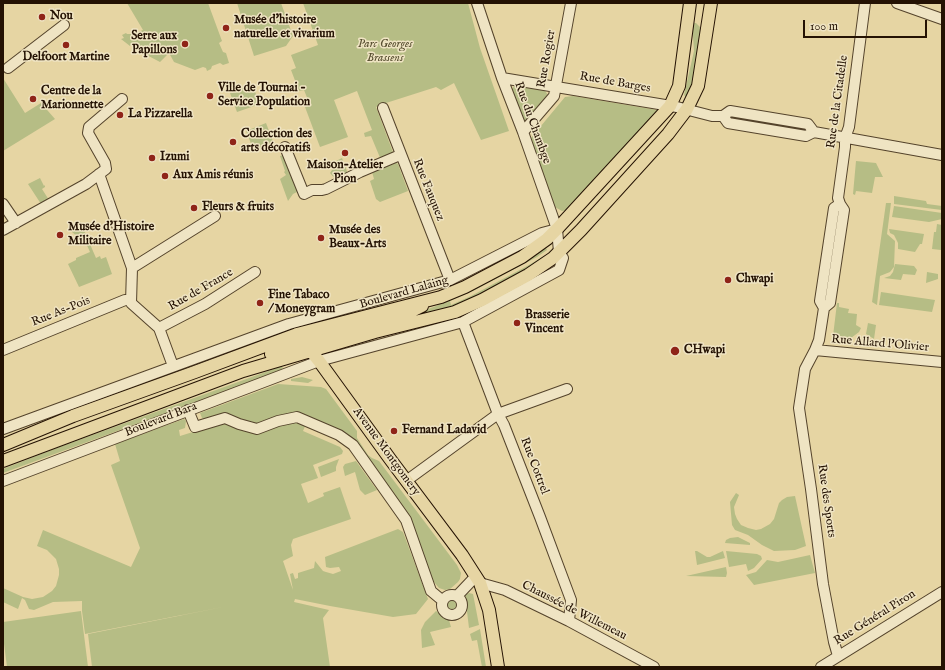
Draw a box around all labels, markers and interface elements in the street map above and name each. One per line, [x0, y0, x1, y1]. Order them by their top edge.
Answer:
place label: Nou [50, 10, 73, 24]
marker: Nou [37, 12, 47, 22]
scale bar [805, 12, 929, 38]
place label: Musée d'histoire naturelle et vivarium [234, 14, 335, 42]
text: 100 m [810, 19, 838, 34]
marker: Musée d'histoire naturelle et vivarium [221, 23, 231, 33]
street label: Rue Rogier [535, 29, 559, 89]
place label: Serre aux Papillons [131, 30, 177, 58]
park label: Parc Georges Brassens [358, 38, 412, 66]
marker: Serre aux Papillons [180, 39, 190, 49]
marker: Delfoort Martine [61, 40, 71, 50]
place label: Delfoort Martine [23, 51, 109, 65]
street label: Rue de la Citadelle [824, 54, 852, 150]
street label: Rue de Barges [578, 70, 652, 96]
street label: Rue du Chambge [510, 80, 554, 166]
place label: Ville de Tournai - Service Population [218, 82, 310, 110]
place label: Centre de la Marionnette [41, 85, 103, 113]
marker: Ville de Tournai - Service Population [205, 91, 215, 101]
marker: Centre de la Marionnette [28, 94, 38, 104]
place label: La Pizzarella [128, 108, 192, 122]
marker: La Pizzarella [115, 110, 125, 120]
place label: Collection des arts décoratifs [241, 128, 312, 156]
marker: Collection des arts décoratifs [228, 137, 238, 147]
marker: Maison-Atelier Pion [340, 148, 350, 158]
place label: Izumi [160, 151, 189, 165]
marker: Izumi [147, 153, 157, 163]
street label: Rue Fauquez [409, 157, 447, 223]
place label: Maison-Atelier Pion [307, 159, 383, 187]
place label: Aux Amis réunis [173, 169, 253, 183]
marker: Aux Amis réunis [160, 171, 170, 181]
place label: Fleurs & fruits [202, 201, 274, 215]
marker: Fleurs & fruits [189, 203, 199, 213]
place label: Musée d'Histoire Militaire [68, 221, 154, 249]
place label: Musée des Beaux-Arts [329, 224, 386, 252]
marker: Musée d'Histoire Militaire [55, 230, 65, 240]
marker: Musée des Beaux-Arts [316, 233, 326, 243]
street label: Rue de France [166, 266, 236, 314]
street label: Boulevard Lalaing [358, 273, 450, 313]
place label: Chwapi [736, 273, 774, 287]
marker: Chwapi [723, 275, 733, 285]
place label: Fine Tabaco / Moneygram [268, 289, 335, 317]
street label: Rue As-Pois [30, 294, 92, 330]
marker: Fine Tabaco / Moneygram [255, 298, 265, 308]
place label: Brasserie Vincent [525, 309, 570, 337]
marker: Brasserie Vincent [512, 318, 522, 328]
street label: Rue Allard l'Olivier [831, 333, 929, 355]
place label: CHwapi [684, 344, 725, 358]
marker: CHwapi [669, 345, 681, 357]
street label: Boulevard Bara [123, 400, 199, 440]
street label: Avenue Montgomery [349, 405, 423, 499]
place label: Fernand Ladavid [402, 424, 486, 438]
marker: Fernand Ladavid [389, 426, 399, 436]
street label: Rue Cottrel [517, 435, 551, 497]
street label: Rue des Sports [814, 463, 838, 539]
street label: Chaussée de Willemeau [519, 578, 629, 644]
street label: Rue Général Piron [832, 587, 918, 649]

